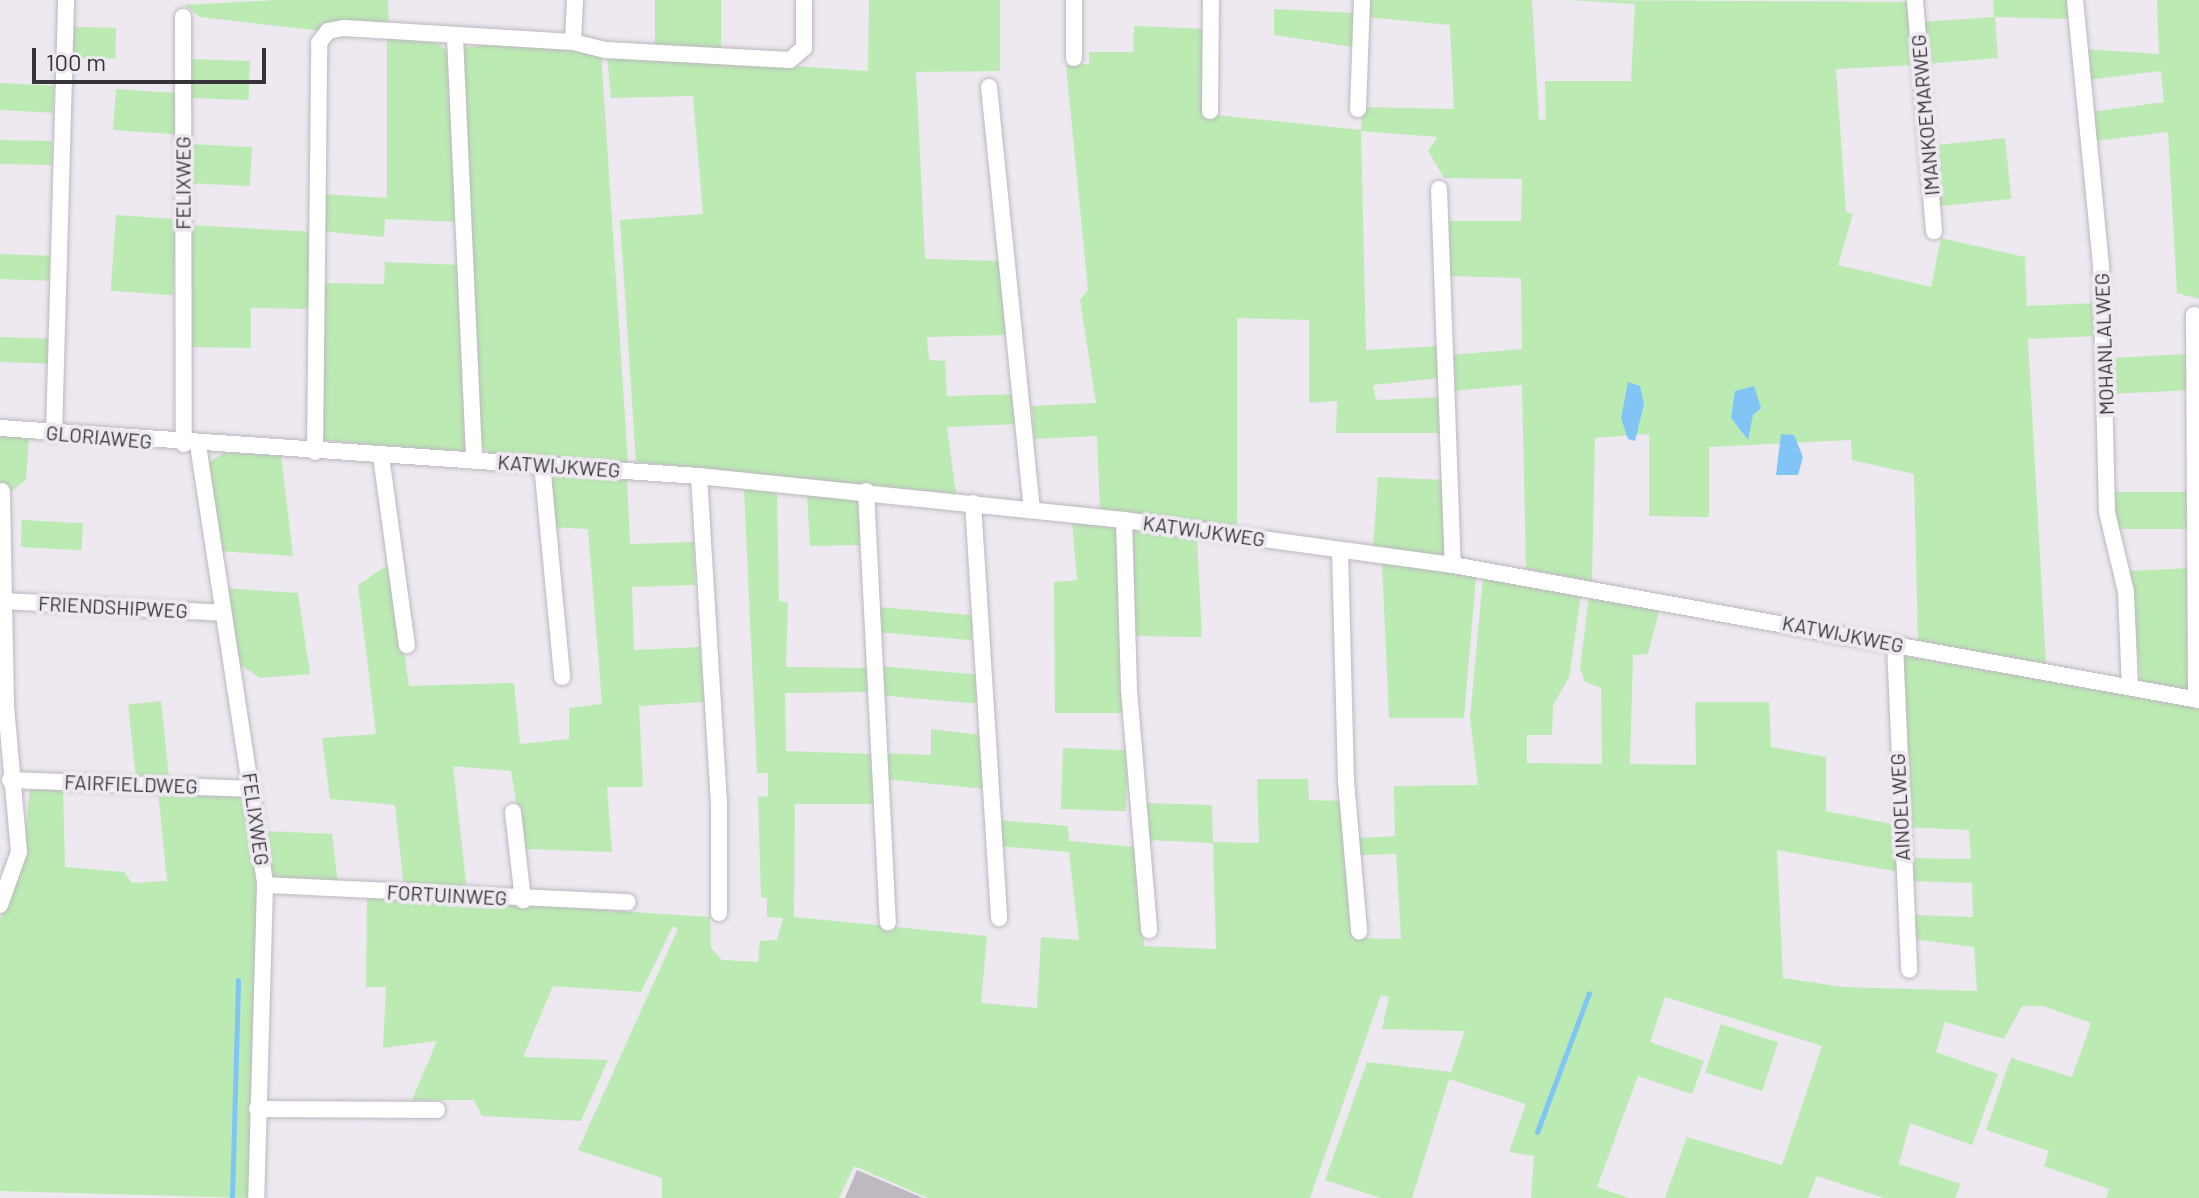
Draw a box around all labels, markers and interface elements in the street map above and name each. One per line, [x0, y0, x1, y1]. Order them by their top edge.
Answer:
scale bar [36, 32, 270, 82]
street label: IMANKOEMARWEG [1906, 33, 1944, 197]
text: 100 m [46, 47, 106, 76]
street label: FELIXWEG [171, 136, 195, 230]
street label: MOHANLALWEG [2090, 272, 2118, 416]
street label: GLORIAWEG [45, 420, 153, 454]
street label: KATWIJKWEG [497, 450, 621, 482]
street label: KATWIJKWEG [1141, 511, 1267, 551]
street label: FRIENDSHIPWEG [38, 591, 188, 623]
street label: KATWIJKWEG [1780, 610, 1906, 658]
street label: AINOELWEG [1885, 753, 1915, 861]
street label: FAIRFIELDWEG [64, 770, 198, 798]
street label: FELIXWEG [238, 771, 274, 867]
street label: FORTUINWEG [386, 880, 508, 910]

